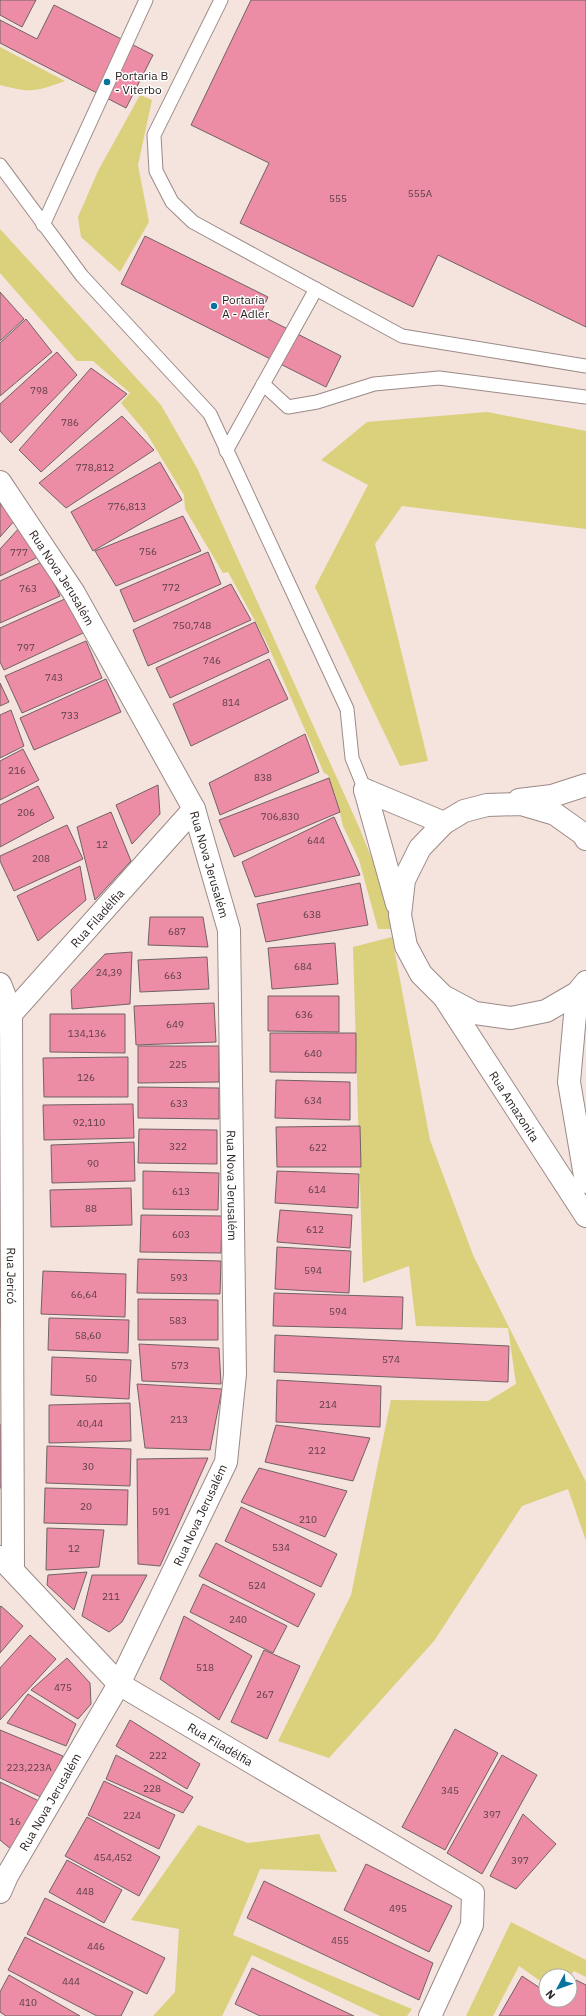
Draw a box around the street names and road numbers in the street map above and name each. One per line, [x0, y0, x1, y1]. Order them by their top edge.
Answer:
street label: Rua Nova Jerusalém [26, 527, 98, 628]
street label: Rua Nova Jerusalém [187, 809, 233, 919]
street label: Rua Filadélfia [67, 885, 127, 950]
street label: Rua Amazonita [486, 1068, 543, 1145]
street label: Rua Nova Jerusalém [224, 1130, 241, 1241]
street label: Rua Jericó [4, 1248, 20, 1305]
street label: Rua Nova Jerusalém [170, 1462, 230, 1568]
street label: Rua Filadélfia [185, 1719, 256, 1769]
street label: Rua Nova Jerusalém [16, 1750, 84, 1854]

